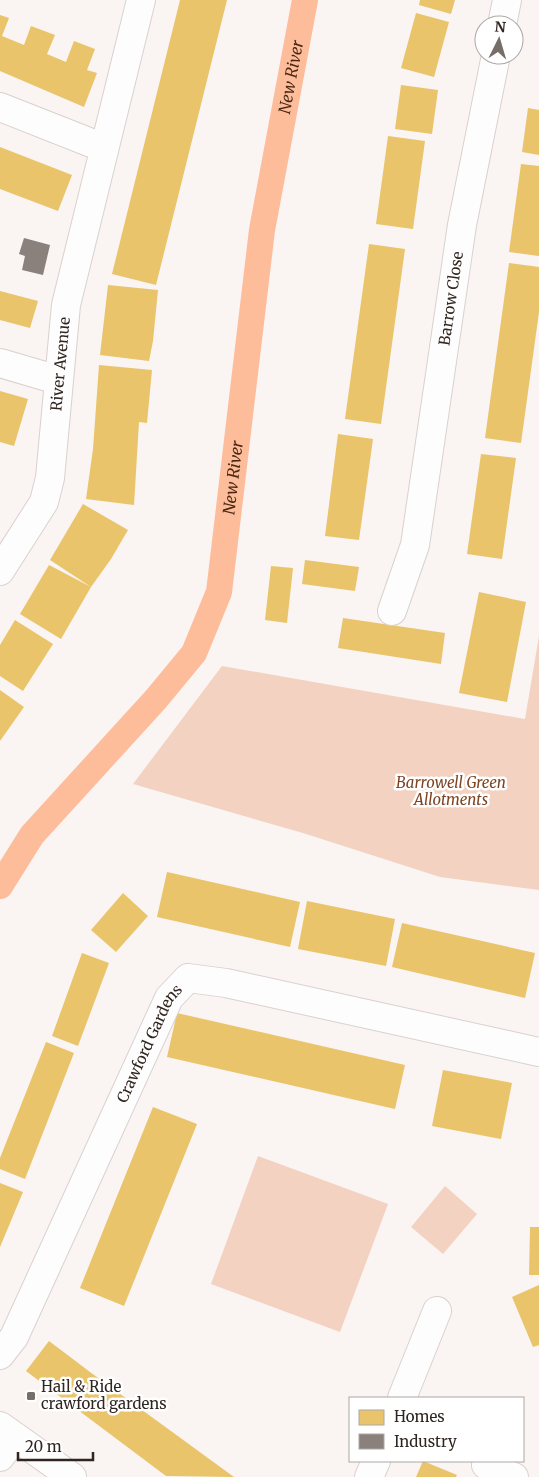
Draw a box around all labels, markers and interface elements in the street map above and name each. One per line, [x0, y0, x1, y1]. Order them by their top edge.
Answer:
north arrow [474, 15, 524, 65]
text: N [494, 18, 506, 36]
water label: New River [274, 38, 307, 115]
street label: Barrow Close [434, 250, 467, 347]
street label: River Avenue [46, 316, 74, 412]
water label: New River [218, 439, 247, 516]
park label: Barrowell Green Allotments [396, 773, 506, 809]
street label: Crawford Gardens [112, 980, 186, 1106]
place label: Hail & Ride crawford gardens [41, 1377, 167, 1413]
marker: Hail & Ride crawford gardens [25, 1390, 37, 1402]
legend [349, 1397, 524, 1462]
text: Homes [394, 1407, 445, 1426]
scale bar [18, 1430, 92, 1462]
text: Industry [394, 1432, 457, 1451]
text: 20 m [25, 1437, 62, 1456]

